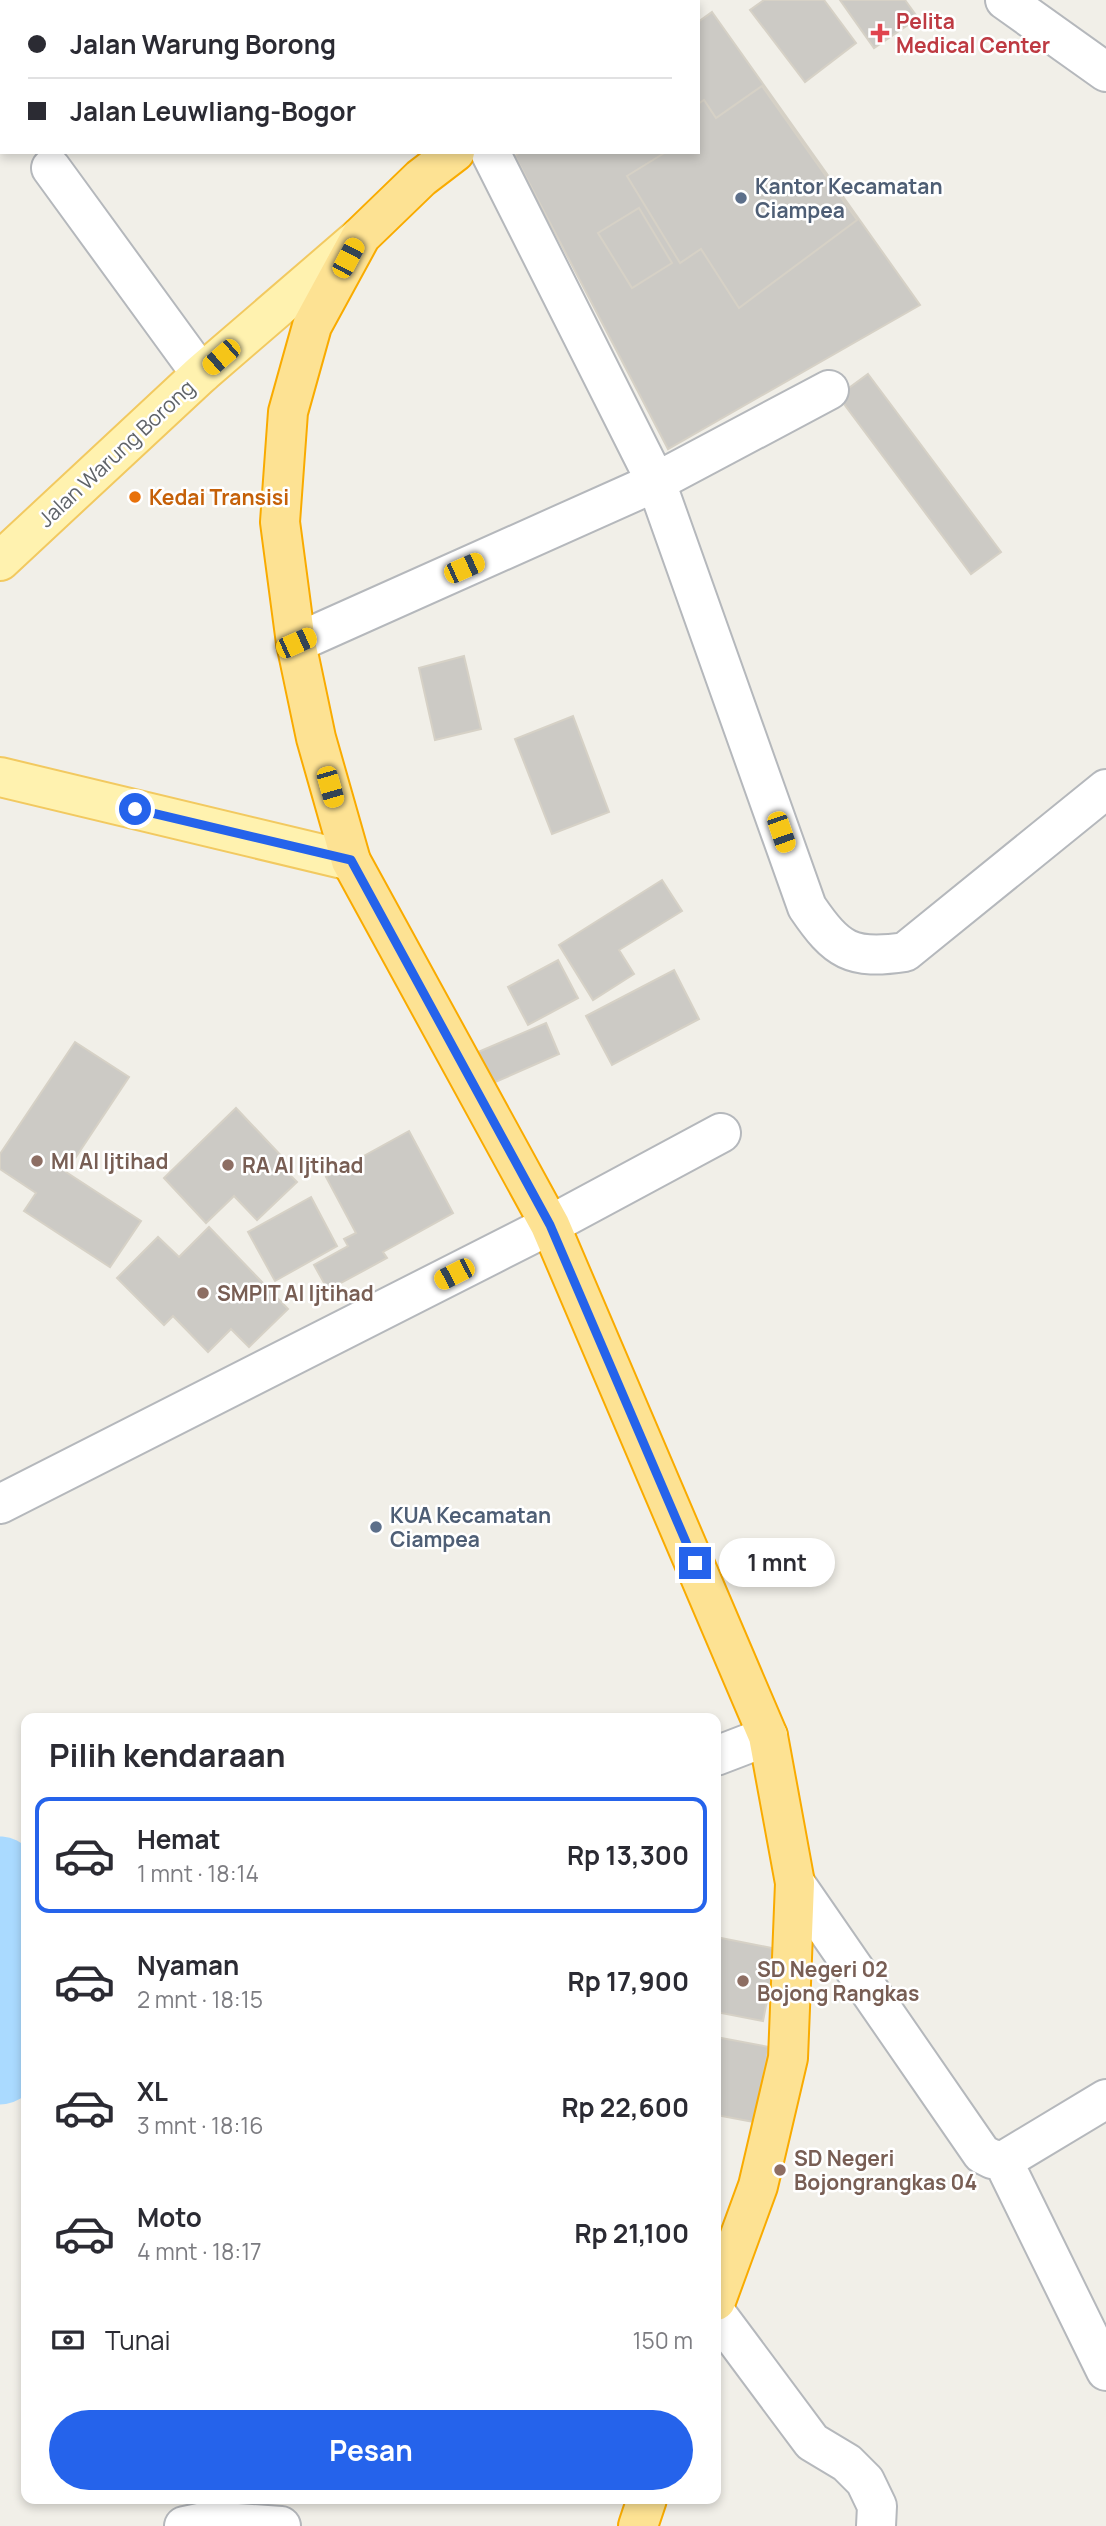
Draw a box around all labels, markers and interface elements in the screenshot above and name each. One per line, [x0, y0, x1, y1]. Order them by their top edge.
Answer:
place label: Pelita Medical Center [896, 7, 1050, 59]
marker: Pelita Medical Center [870, 23, 890, 43]
text: Jalan Warung Borong [70, 26, 336, 62]
text: Jalan Leuwliang-Bogor [70, 93, 356, 129]
place label: Kantor Kecamatan Ciampea [755, 172, 943, 224]
marker: Kantor Kecamatan Ciampea [733, 190, 749, 206]
car [329, 235, 368, 281]
car [199, 335, 244, 379]
street label: Jalan Warung Borong [32, 373, 200, 533]
place label: Kedai Transisi [149, 483, 289, 511]
marker: Kedai Transisi [127, 489, 143, 505]
car [441, 550, 488, 586]
car [273, 625, 320, 661]
car [315, 764, 346, 810]
route start [119, 793, 151, 825]
car [765, 809, 798, 855]
place label: MI Al Ijtihad [51, 1147, 168, 1175]
place label: RA Al Ijtihad [242, 1151, 363, 1179]
marker: MI Al Ijtihad [29, 1153, 45, 1169]
marker: RA Al Ijtihad [220, 1157, 236, 1173]
car [431, 1255, 478, 1293]
place label: SMPIT Al Ijtihad [217, 1279, 374, 1307]
marker: SMPIT Al Ijtihad [195, 1285, 211, 1301]
place label: KUA Kecamatan Ciampea [390, 1501, 551, 1553]
marker: KUA Kecamatan Ciampea [368, 1519, 384, 1535]
callout: 1 mnt [720, 1538, 835, 1588]
text: 1 mnt [747, 1546, 807, 1578]
route end [679, 1547, 711, 1579]
text: Pilih kendaraan [49, 1733, 286, 1777]
text: Hemat [137, 1821, 221, 1857]
icon: car [53, 1824, 116, 1887]
text: Rp 13,300 [567, 1837, 689, 1873]
text: 1 mnt · 18:14 [137, 1857, 259, 1889]
text: Nyaman [137, 1947, 239, 1983]
icon: car [53, 1950, 116, 2013]
place label: SD Negeri 02 Bojong Rangkas [757, 1955, 919, 2007]
text: Rp 17,900 [568, 1963, 689, 1999]
marker: SD Negeri 02 Bojong Rangkas [735, 1973, 751, 1989]
text: 2 mnt · 18:15 [137, 1983, 263, 2015]
text: XL [137, 2073, 168, 2109]
icon: car [53, 2076, 116, 2139]
text: Rp 22,600 [561, 2089, 689, 2125]
text: 3 mnt · 18:16 [137, 2109, 264, 2141]
place label: SD Negeri Bojongrangkas 04 [794, 2144, 977, 2196]
marker: SD Negeri Bojongrangkas 04 [772, 2162, 788, 2178]
text: Moto [137, 2199, 202, 2235]
icon: car [53, 2202, 116, 2265]
text: Rp 21,100 [574, 2215, 689, 2251]
text: 4 mnt · 18:17 [137, 2235, 262, 2267]
icon: cash [49, 2321, 87, 2359]
text: Tunai [105, 2322, 171, 2358]
text: 150 m [633, 2324, 693, 2356]
button: Pesan [49, 2410, 693, 2490]

